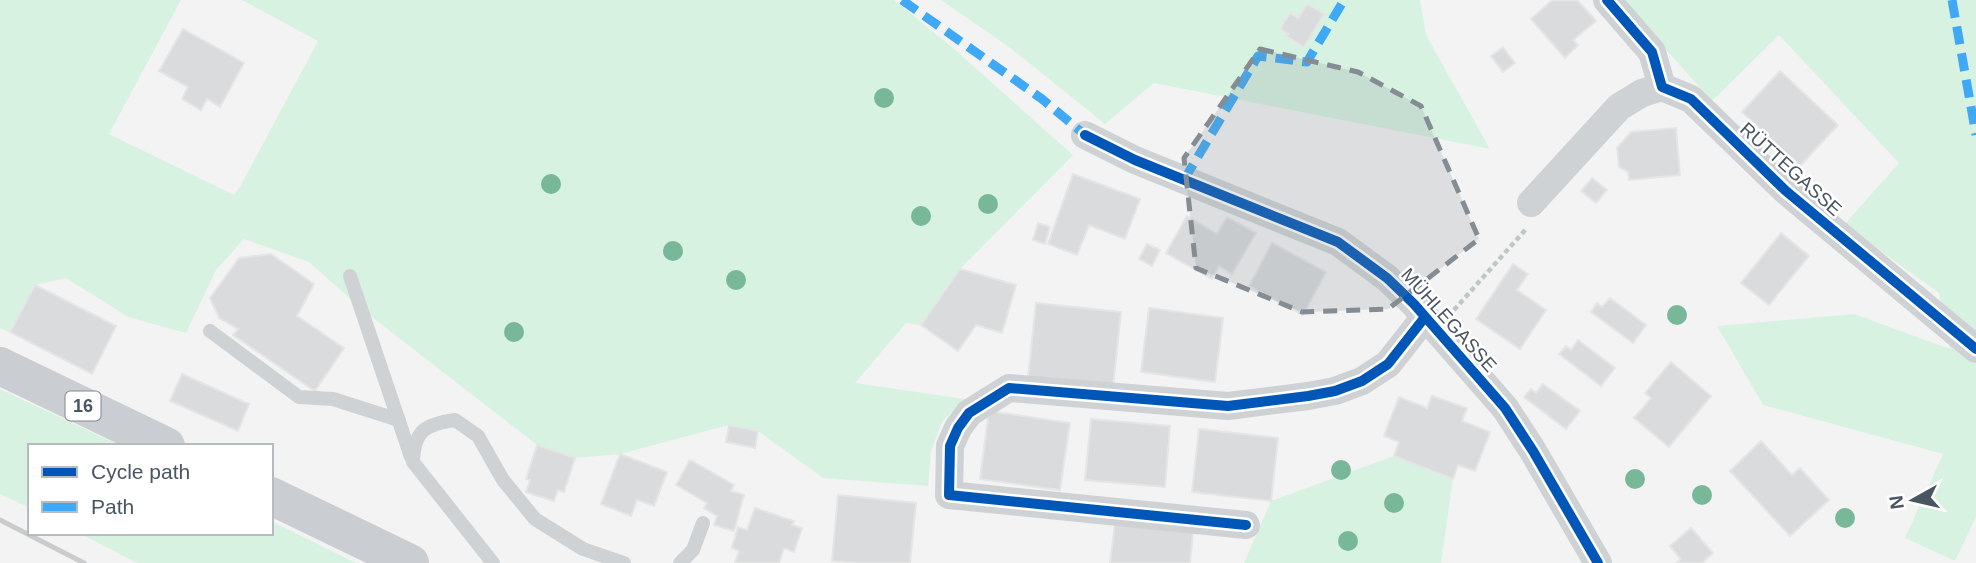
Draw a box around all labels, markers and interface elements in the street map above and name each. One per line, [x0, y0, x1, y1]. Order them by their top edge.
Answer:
street label: RÜTTEGASSE [1736, 118, 1846, 220]
street label: MÜHLEGASSE [1397, 264, 1501, 376]
road number: 16 [66, 392, 100, 420]
legend [28, 444, 273, 535]
text: Cycle path [91, 460, 190, 483]
north arrow [1878, 465, 1948, 535]
text: N [1885, 494, 1908, 511]
text: Path [91, 495, 134, 518]

